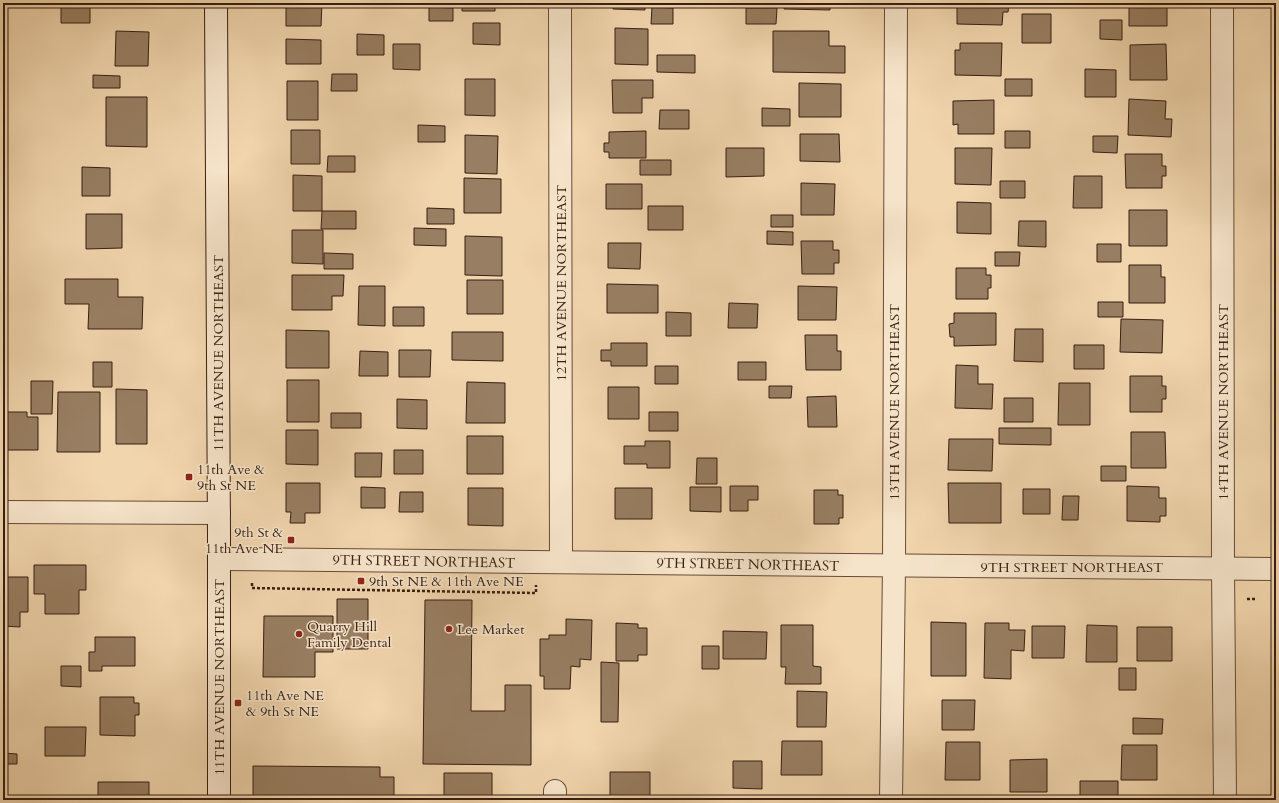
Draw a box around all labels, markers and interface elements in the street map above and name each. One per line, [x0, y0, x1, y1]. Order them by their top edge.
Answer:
street label: 12TH AVENUE NORTHEAST [552, 185, 571, 381]
street label: 11TH AVENUE NORTHEAST [209, 255, 228, 451]
street label: 13TH AVENUE NORTHEAST [885, 304, 904, 500]
street label: 14TH AVENUE NORTHEAST [1214, 304, 1233, 500]
place label: 11th Ave & 9th St NE [197, 460, 265, 495]
marker: 11th Ave & 9th St NE [184, 472, 194, 482]
place label: 9th St & 11th Ave NE [205, 523, 284, 558]
marker: 9th St & 11th Ave NE [286, 535, 296, 545]
street label: 9TH STREET NORTHEAST [332, 550, 516, 573]
street label: 9TH STREET NORTHEAST [656, 553, 840, 576]
street label: 9TH STREET NORTHEAST [981, 558, 1163, 577]
place label: 9th St NE & 11th Ave NE [369, 572, 524, 591]
marker: 9th St NE & 11th Ave NE [356, 576, 366, 586]
street label: 11TH AVENUE NORTHEAST [210, 579, 229, 775]
place label: Quarry Hill Family Dental [307, 617, 392, 652]
place label: Lee Market [457, 620, 525, 639]
marker: Lee Market [444, 624, 454, 634]
marker: Quarry Hill Family Dental [294, 629, 304, 639]
place label: 11th Ave NE & 9th St NE [246, 686, 324, 721]
marker: 11th Ave NE & 9th St NE [233, 698, 243, 708]

